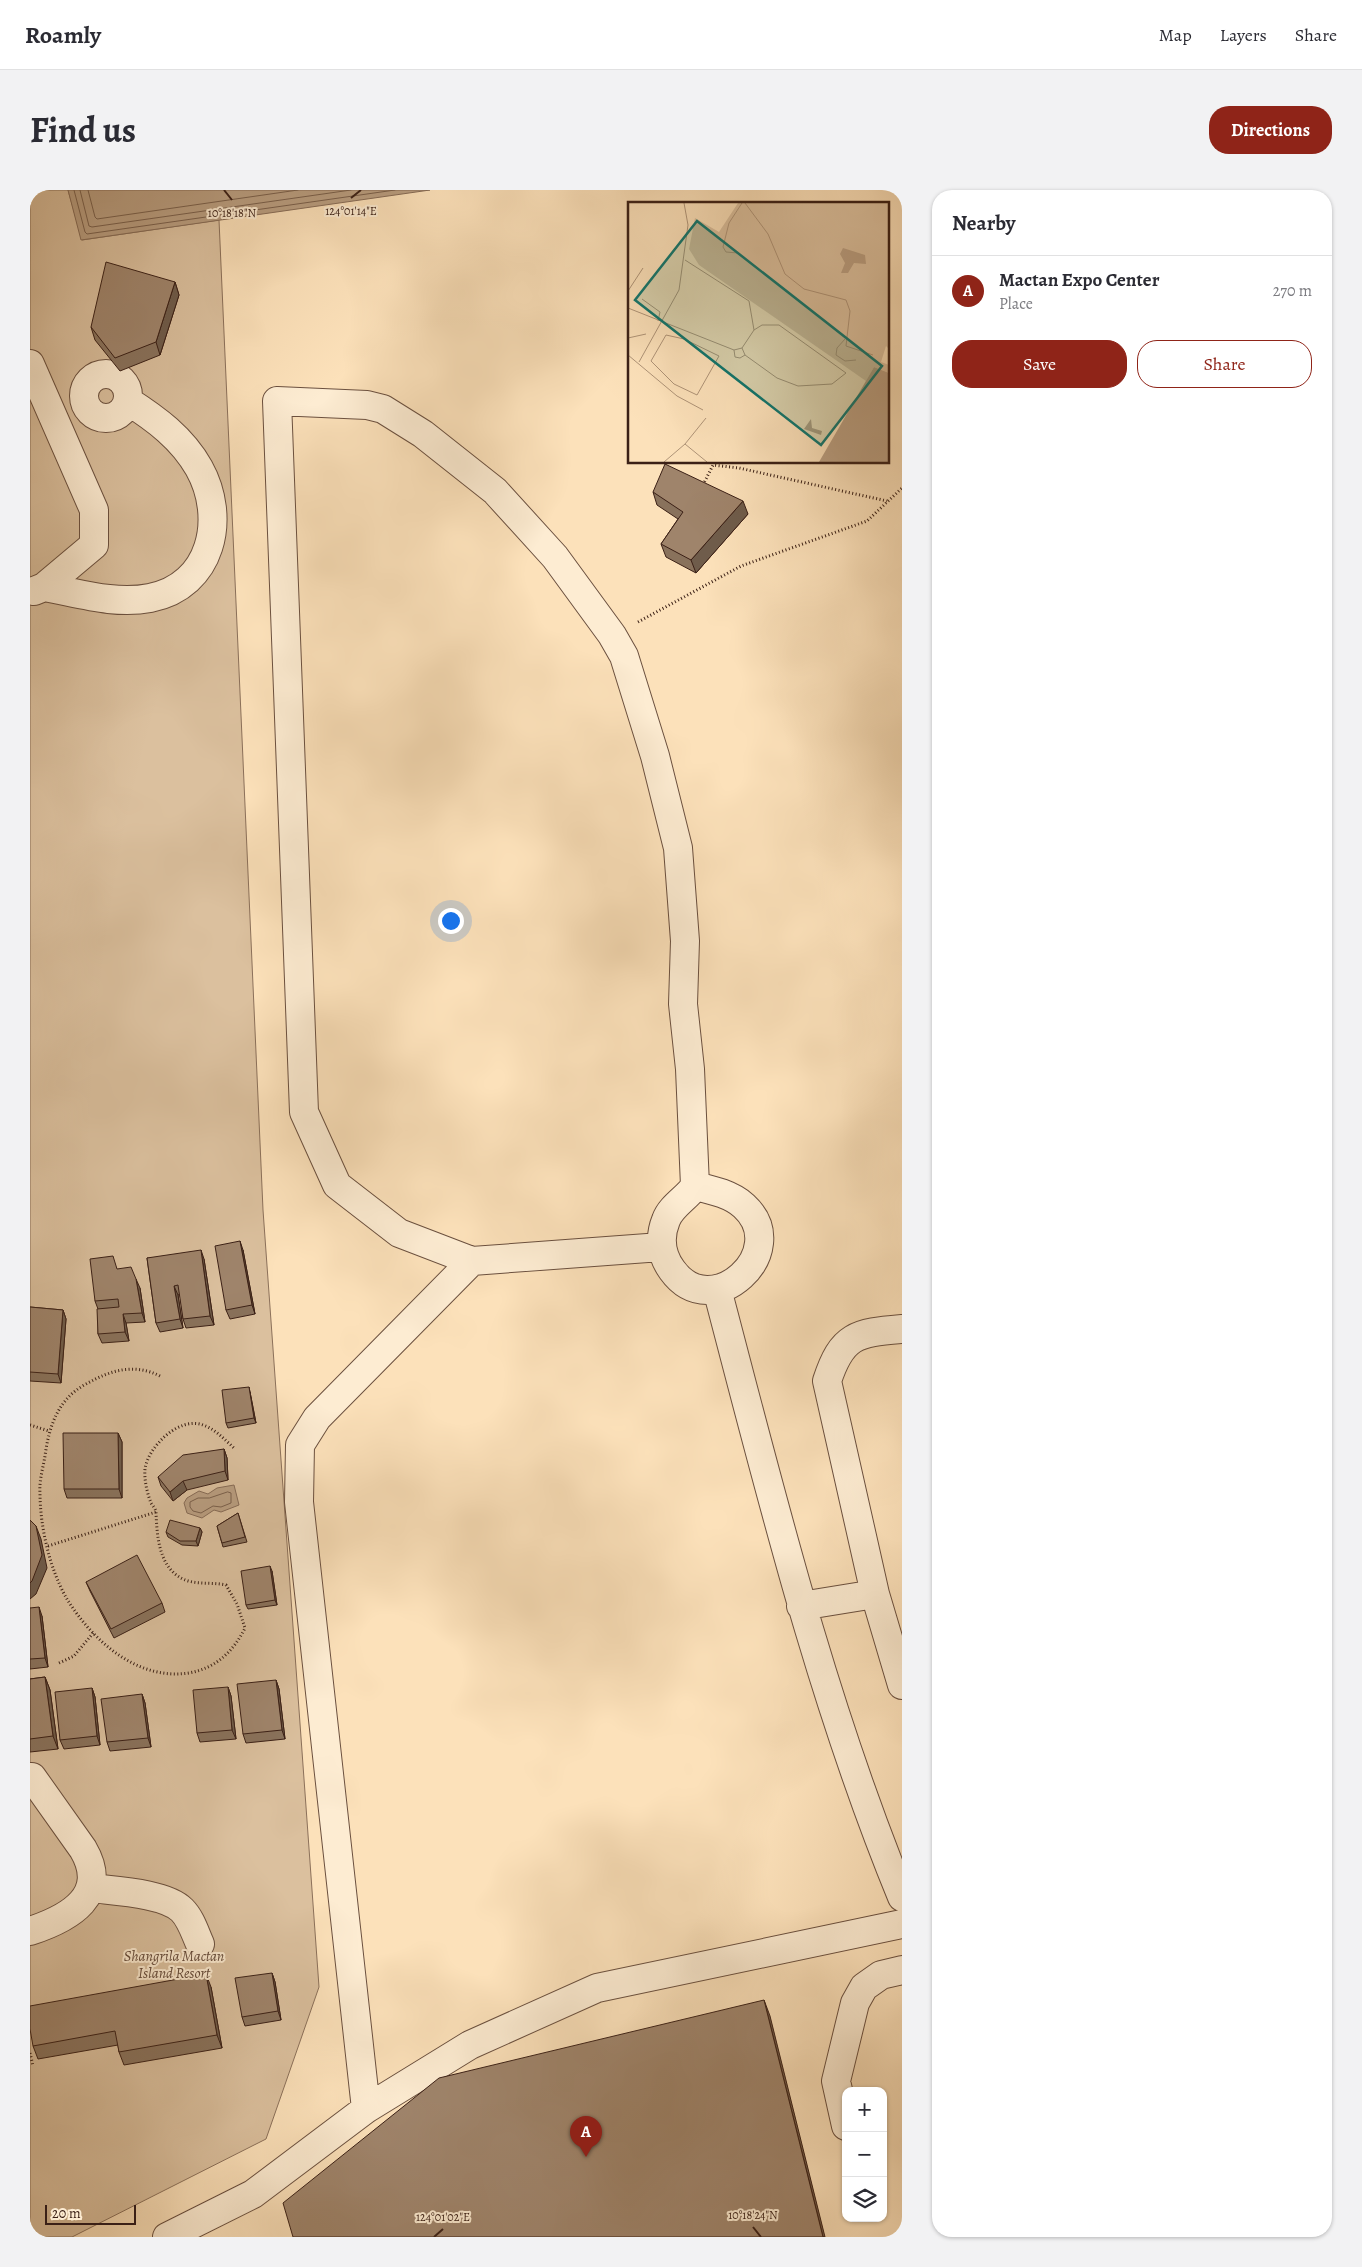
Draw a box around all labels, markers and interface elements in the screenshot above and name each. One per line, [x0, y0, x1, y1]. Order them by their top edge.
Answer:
text: Roamly [25, 19, 101, 51]
text: Map [1159, 23, 1192, 47]
text: Layers [1220, 23, 1267, 47]
text: Share [1295, 23, 1337, 47]
text: Find us [30, 106, 136, 154]
button: Directions [1209, 106, 1332, 154]
inset map [628, 202, 889, 464]
text: 124°01'14"E [325, 203, 377, 219]
text: 10°18'18"N [208, 205, 257, 221]
text: Nearby [952, 209, 1015, 237]
text: Mactan Expo Center [999, 267, 1159, 293]
text: A [963, 280, 973, 302]
text: 270 m [1273, 280, 1312, 302]
text: Place [999, 293, 1033, 315]
button: Save [952, 340, 1127, 388]
button: Share [1137, 340, 1312, 388]
your location [438, 908, 464, 934]
park label: Shangrila Mactan Island Resort [124, 1946, 224, 1983]
map controls [842, 2087, 887, 2222]
button: + [842, 2087, 887, 2132]
pin: A [570, 2116, 602, 2157]
button: − [842, 2132, 887, 2177]
button: layers [842, 2177, 887, 2222]
scale bar [45, 2202, 136, 2225]
text: 20 m [52, 2204, 81, 2223]
text: 10°18'24"N [728, 2207, 778, 2223]
text: 124°01'02"E [416, 2209, 470, 2225]

